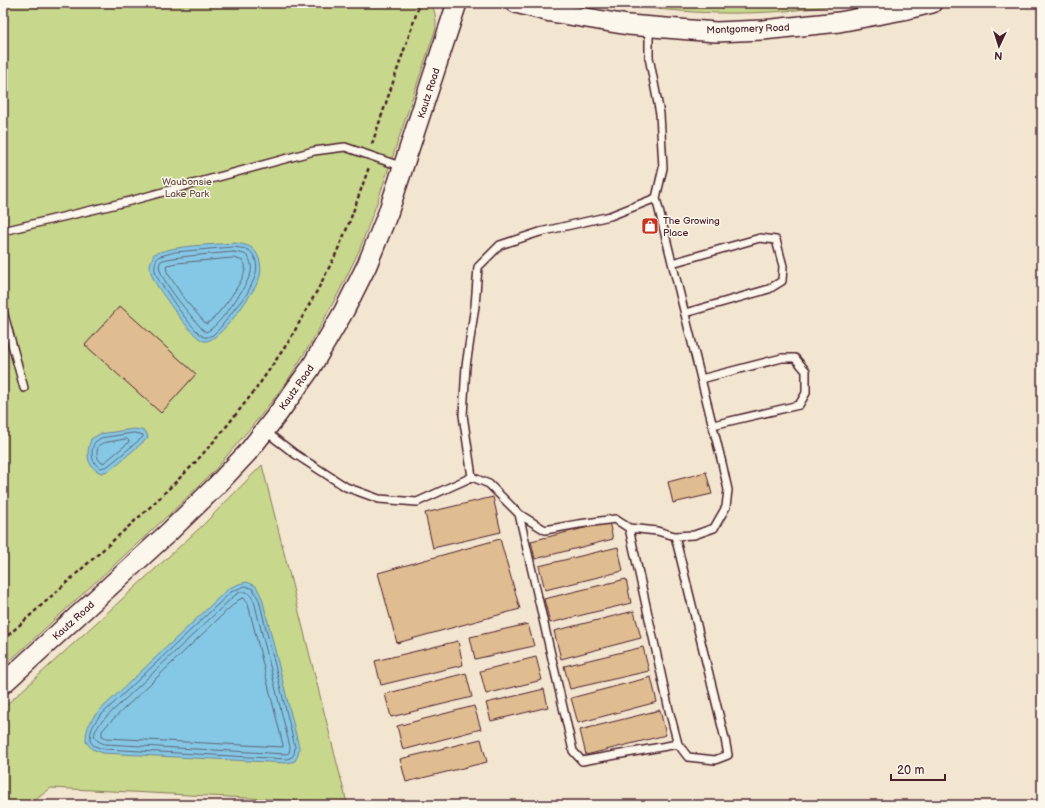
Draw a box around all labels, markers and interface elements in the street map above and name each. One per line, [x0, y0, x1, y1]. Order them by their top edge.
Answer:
street label: Montgomery Road [706, 22, 790, 36]
north arrow [979, 26, 1019, 66]
text: N [994, 49, 1003, 62]
street label: Kautz Road [415, 66, 443, 120]
park label: Waubonsie Lake Park [162, 176, 212, 200]
place label: The Growing Place [663, 215, 720, 239]
shop icon: The Growing Place [640, 216, 660, 236]
street label: Kautz Road [277, 362, 317, 412]
street label: Kautz Road [50, 599, 97, 643]
scale bar [891, 756, 945, 782]
text: 20 m [897, 763, 924, 778]

